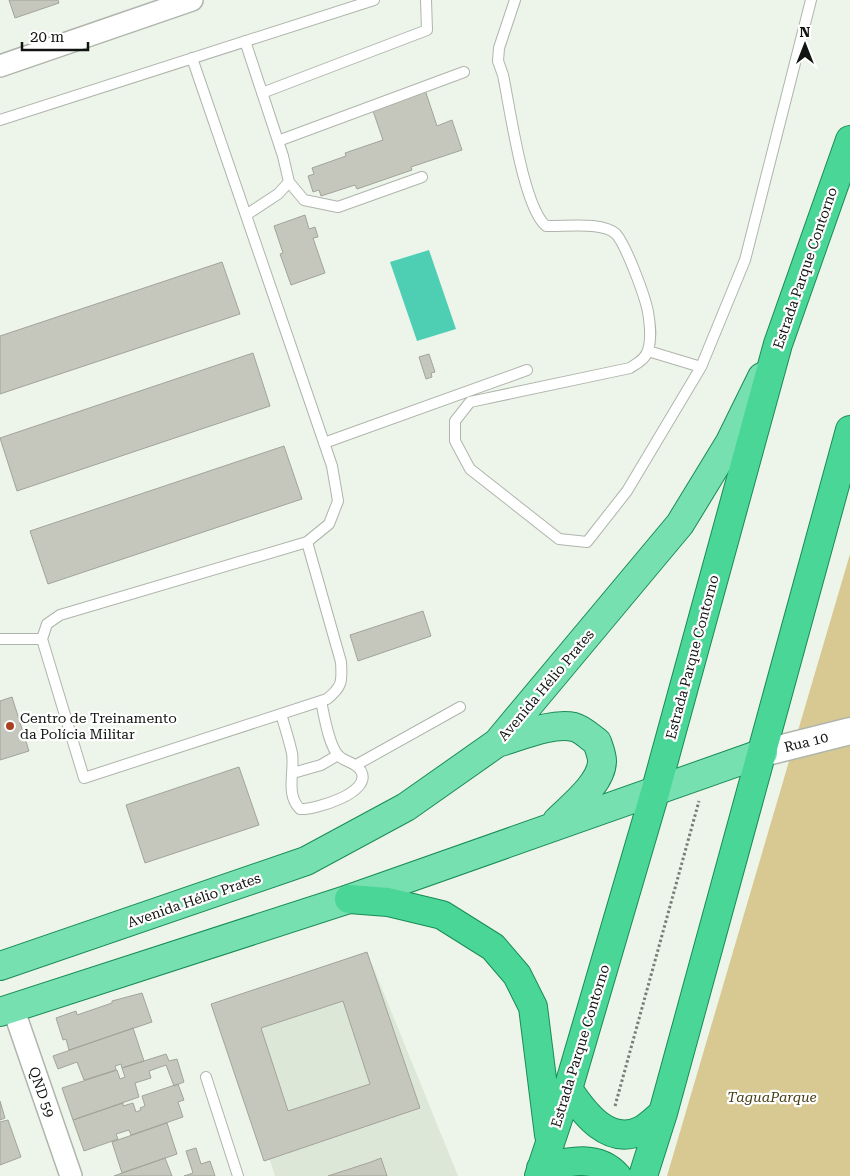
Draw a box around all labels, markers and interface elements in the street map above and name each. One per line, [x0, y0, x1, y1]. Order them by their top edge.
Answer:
scale bar [22, 20, 89, 52]
north arrow [780, 20, 830, 70]
text: N [800, 24, 811, 40]
text: 20 m [30, 28, 65, 46]
street label: Estrada Parque Contorno [770, 185, 840, 351]
street label: Estrada Parque Contorno [662, 573, 722, 741]
street label: Avenida Hélio Prates [495, 626, 597, 744]
place label: Centro de Treinamento da Polícia Militar [20, 710, 177, 742]
marker: Centro de Treinamento da Polícia Militar [4, 720, 16, 732]
street label: Rua 10 [782, 729, 830, 755]
street label: Avenida Hélio Prates [125, 870, 263, 930]
street label: Estrada Parque Contorno [548, 963, 612, 1129]
street label: QND 59 [26, 1065, 58, 1120]
park label: TaguaParque [727, 1089, 817, 1105]

